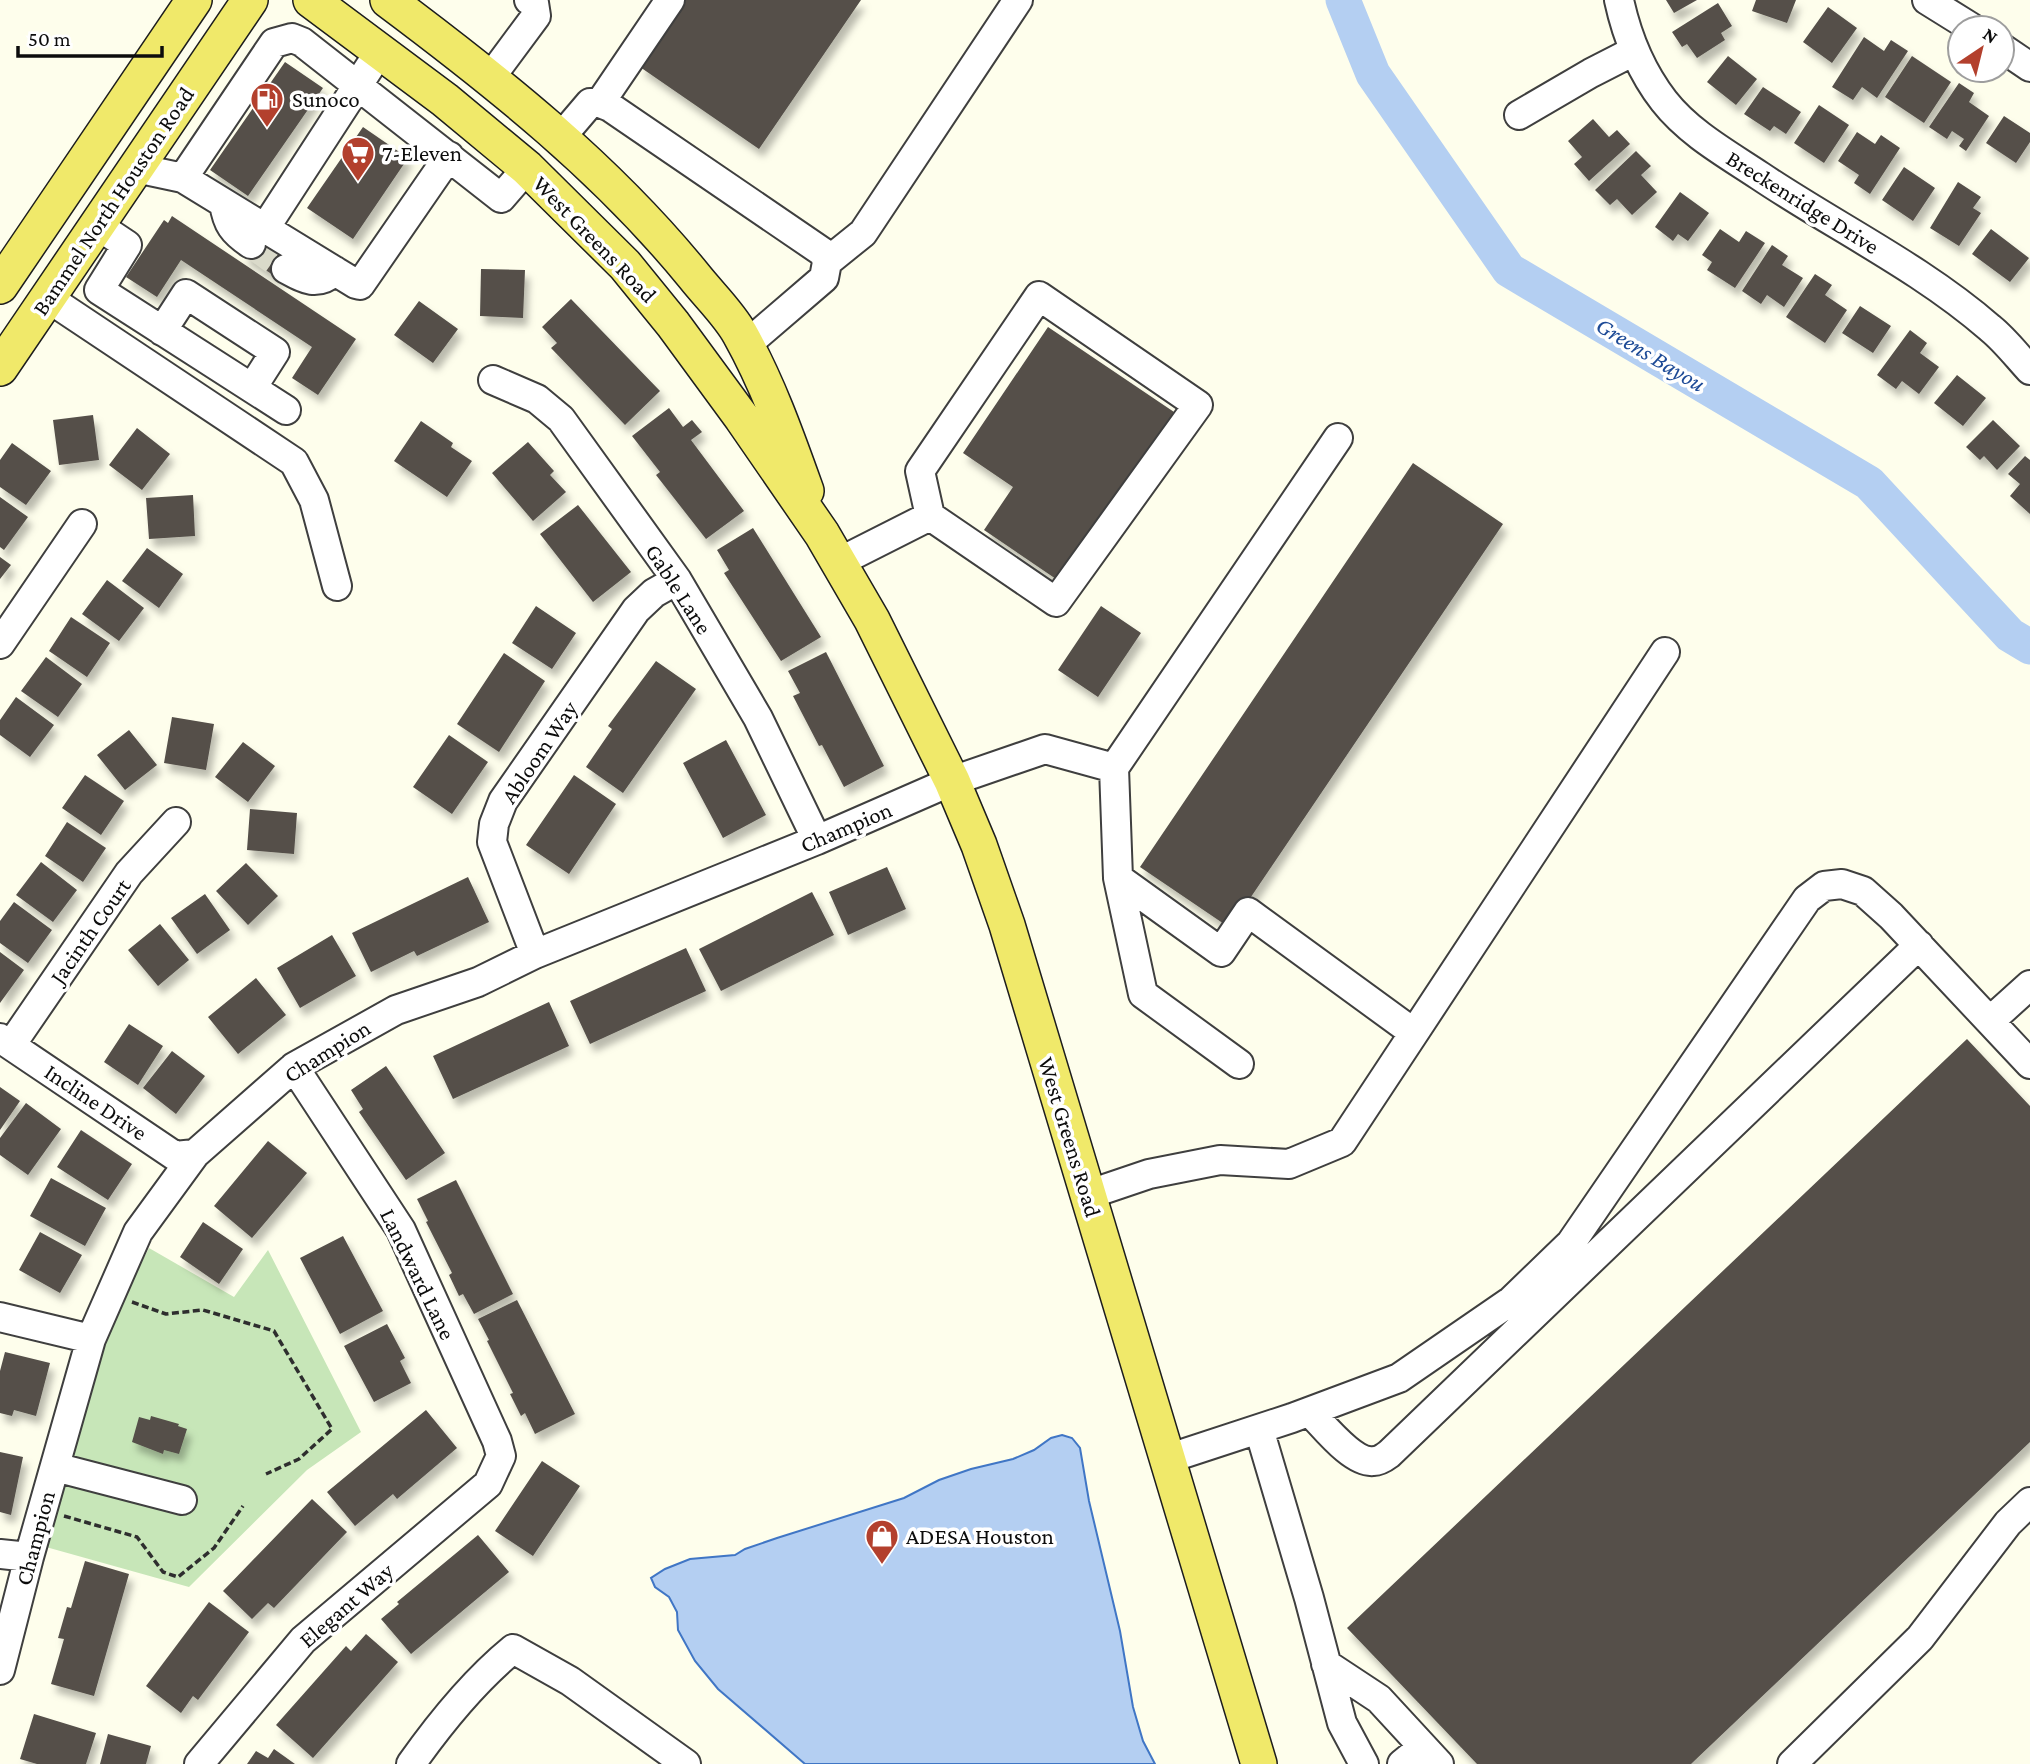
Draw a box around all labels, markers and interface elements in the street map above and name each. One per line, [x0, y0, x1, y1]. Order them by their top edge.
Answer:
scale bar [18, 14, 161, 58]
north arrow [1946, 14, 2016, 84]
text: N [1979, 23, 2002, 48]
text: 50 m [28, 27, 71, 51]
fuel station icon: Sunoco [248, 80, 286, 129]
street label: Bammel North Houston Road [27, 82, 199, 320]
place label: Sunoco [292, 86, 360, 112]
supermarket icon: 7-Eleven [339, 134, 377, 183]
place label: 7-Eleven [382, 140, 462, 166]
street label: Breckenridge Drive [1722, 145, 1884, 259]
street label: West Greens Road [528, 170, 662, 308]
water label: Greens Bayou [1592, 311, 1710, 397]
street label: Gable Lane [640, 539, 718, 639]
street label: Abloom Way [495, 696, 583, 808]
street label: Champion [796, 796, 896, 858]
street label: Jacinth Court [43, 873, 136, 990]
street label: Champion [279, 1014, 375, 1088]
street label: West Greens Road [1033, 1054, 1107, 1220]
street label: Incline Drive [40, 1058, 152, 1146]
street label: Landward Lane [375, 1204, 461, 1344]
street label: Champion [10, 1488, 60, 1588]
shop icon: ADESA Houston [863, 1517, 901, 1566]
place label: ADESA Houston [906, 1523, 1054, 1549]
street label: Elegant Way [294, 1557, 399, 1653]

